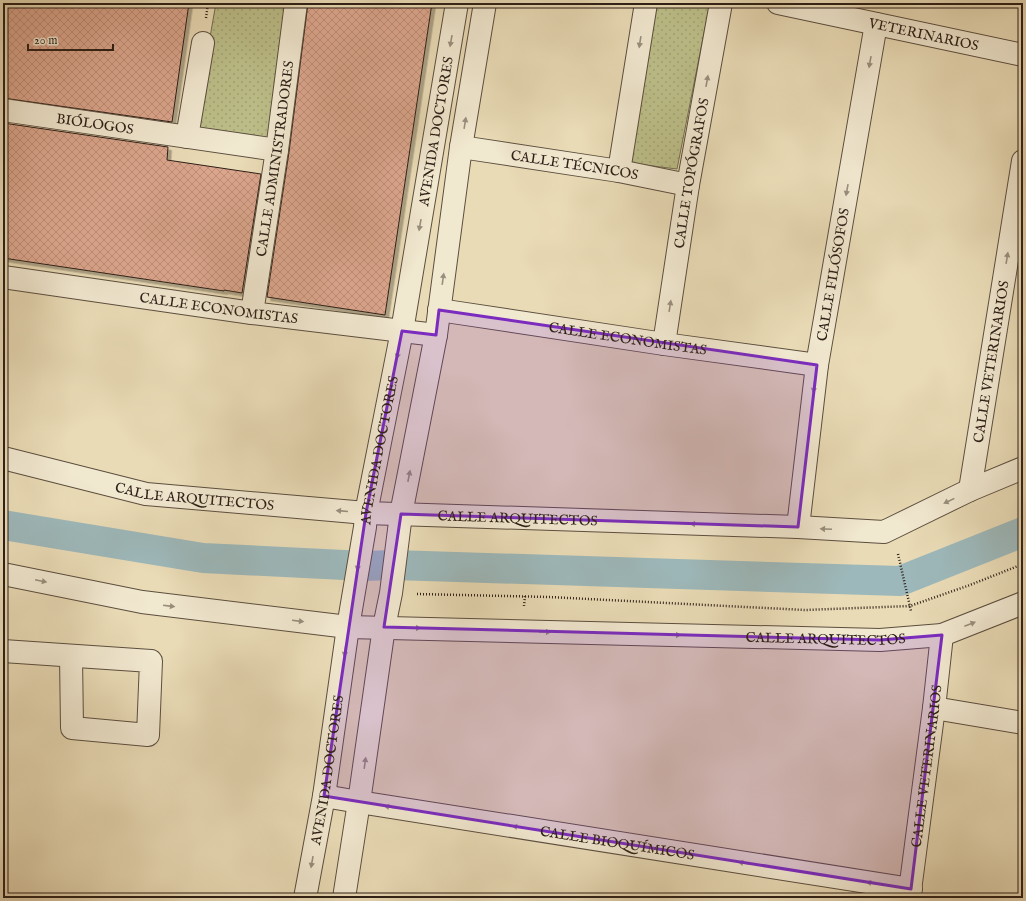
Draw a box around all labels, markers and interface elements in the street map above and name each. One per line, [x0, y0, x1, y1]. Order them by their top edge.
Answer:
street label: VETERINARIOS [866, 14, 980, 55]
scale bar [28, 26, 113, 52]
text: 20 m [34, 33, 57, 48]
one-way arrow [448, 35, 454, 48]
one-way arrow [636, 35, 642, 48]
street label: AVENIDA DOCTORES [415, 55, 458, 209]
one-way arrow [866, 56, 872, 68]
street label: CALLE ADMINISTRADORES [253, 60, 298, 258]
one-way arrow [704, 75, 710, 87]
street label: CALLE TOPÓGRAFOS [671, 97, 714, 250]
street label: BIÓLOGOS [55, 110, 135, 139]
one-way arrow [462, 117, 468, 129]
street label: CALLE TÉCNICOS [509, 147, 640, 185]
one-way arrow [844, 184, 850, 196]
street label: CALLE FILÓSOFOS [813, 207, 854, 343]
one-way arrow [417, 219, 423, 231]
one-way arrow [1005, 252, 1011, 265]
one-way arrow [440, 273, 446, 285]
street label: CALLE VETERINARIOS [970, 279, 1014, 444]
street label: CALLE ECONOMISTAS [138, 289, 299, 328]
one-way arrow [667, 300, 673, 312]
street label: CALLE ECONOMISTAS [547, 319, 708, 360]
one-way arrow [394, 347, 400, 359]
street label: AVENIDA DOCTORES [357, 374, 403, 526]
one-way arrow [811, 381, 817, 393]
one-way arrow [406, 470, 412, 482]
street label: CALLE ARQUITECTOS [113, 479, 275, 515]
one-way arrow [943, 498, 954, 504]
street label: CALLE ARQUITECTOS [437, 507, 598, 531]
one-way arrow [336, 508, 348, 515]
one-way arrow [689, 521, 702, 527]
one-way arrow [820, 525, 832, 532]
one-way arrow [355, 559, 361, 571]
one-way arrow [35, 579, 47, 585]
one-way arrow [163, 602, 175, 609]
one-way arrow [292, 618, 304, 624]
one-way arrow [965, 620, 977, 626]
one-way arrow [409, 625, 421, 632]
one-way arrow [539, 628, 551, 635]
street label: CALLE ARQUITECTOS [745, 629, 906, 650]
one-way arrow [669, 632, 682, 638]
one-way arrow [342, 645, 348, 657]
street label: CALLE VETERINARIOS [908, 684, 946, 849]
street label: AVENIDA DOCTORES [307, 694, 348, 847]
one-way arrow [362, 756, 368, 769]
one-way arrow [384, 804, 396, 810]
street label: CALLE BIOQUÍMICOS [539, 823, 696, 865]
one-way arrow [512, 824, 524, 830]
one-way arrow [309, 856, 315, 868]
one-way arrow [737, 859, 750, 865]
one-way arrow [866, 880, 878, 886]

